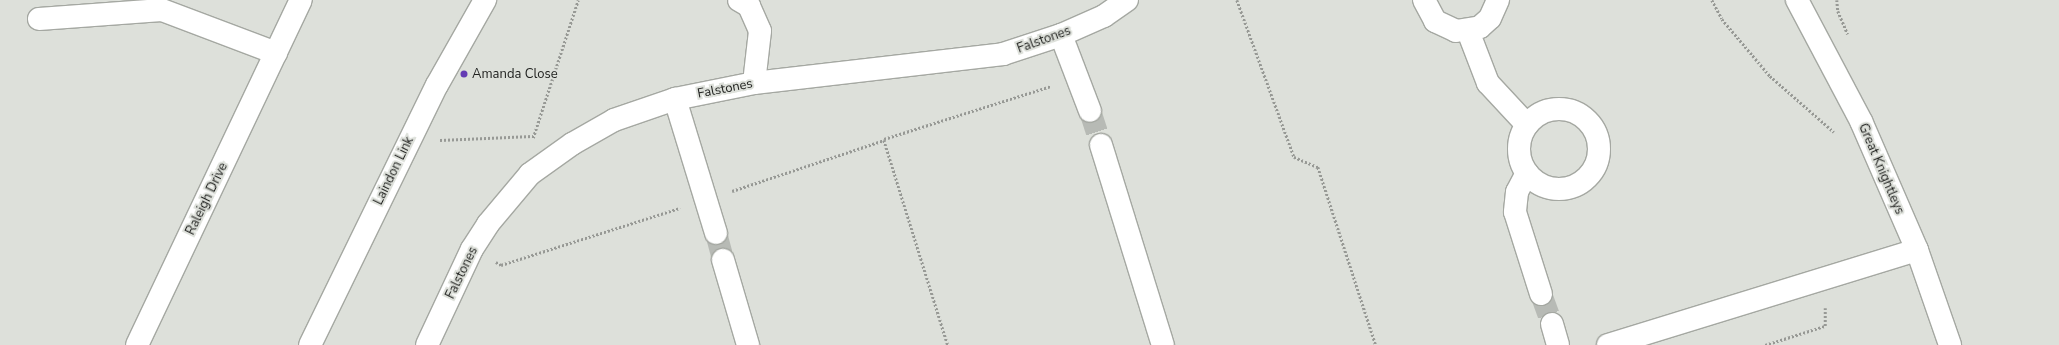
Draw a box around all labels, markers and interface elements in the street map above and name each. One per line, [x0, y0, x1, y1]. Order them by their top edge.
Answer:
street label: Falstones [1015, 23, 1073, 57]
place label: Amanda Close [472, 66, 558, 82]
marker: Amanda Close [459, 69, 469, 79]
street label: Falstones [696, 76, 754, 102]
street label: Great Knightleys [1855, 121, 1907, 217]
street label: Laindon Link [371, 134, 417, 208]
street label: Raleigh Drive [183, 160, 231, 238]
street label: Falstones [443, 244, 481, 302]

